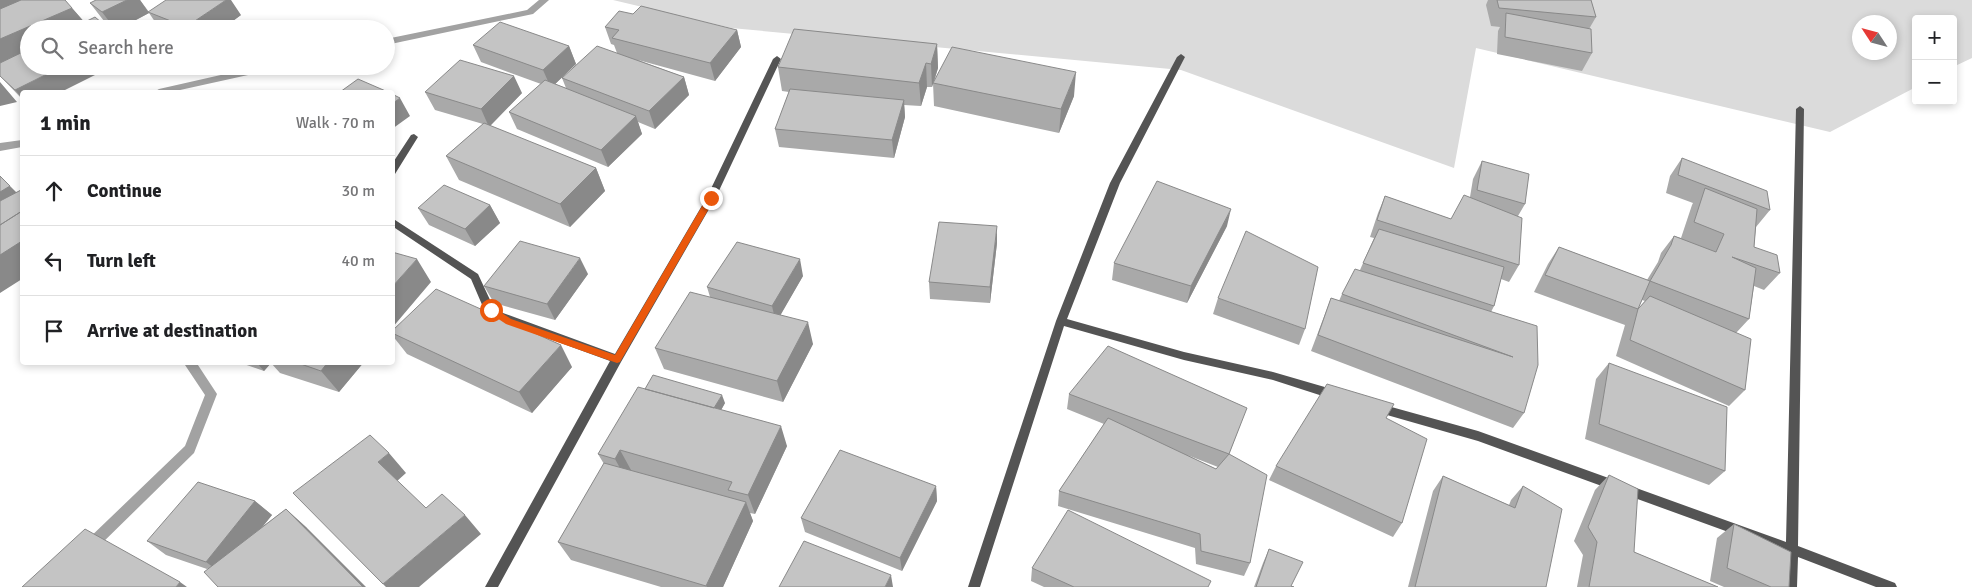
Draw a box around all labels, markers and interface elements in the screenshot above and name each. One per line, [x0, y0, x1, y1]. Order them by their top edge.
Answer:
north arrow [1852, 15, 1897, 60]
map controls [1912, 15, 1957, 105]
button: + [1912, 15, 1957, 60]
search box [20, 20, 395, 75]
icon: search [38, 34, 66, 62]
text: Search here [78, 36, 174, 60]
button: − [1912, 60, 1957, 105]
text: 1 min [40, 110, 91, 136]
text: Walk · 70 m [296, 113, 375, 133]
icon: ahead [40, 177, 68, 205]
text: Continue [87, 179, 162, 203]
text: 30 m [341, 181, 375, 201]
route end [700, 187, 723, 210]
icon: left [40, 247, 68, 275]
text: Turn left [87, 249, 156, 273]
text: 40 m [341, 251, 375, 271]
route start [480, 299, 503, 322]
icon: arrive [40, 317, 68, 345]
text: Arrive at destination [87, 319, 258, 343]

